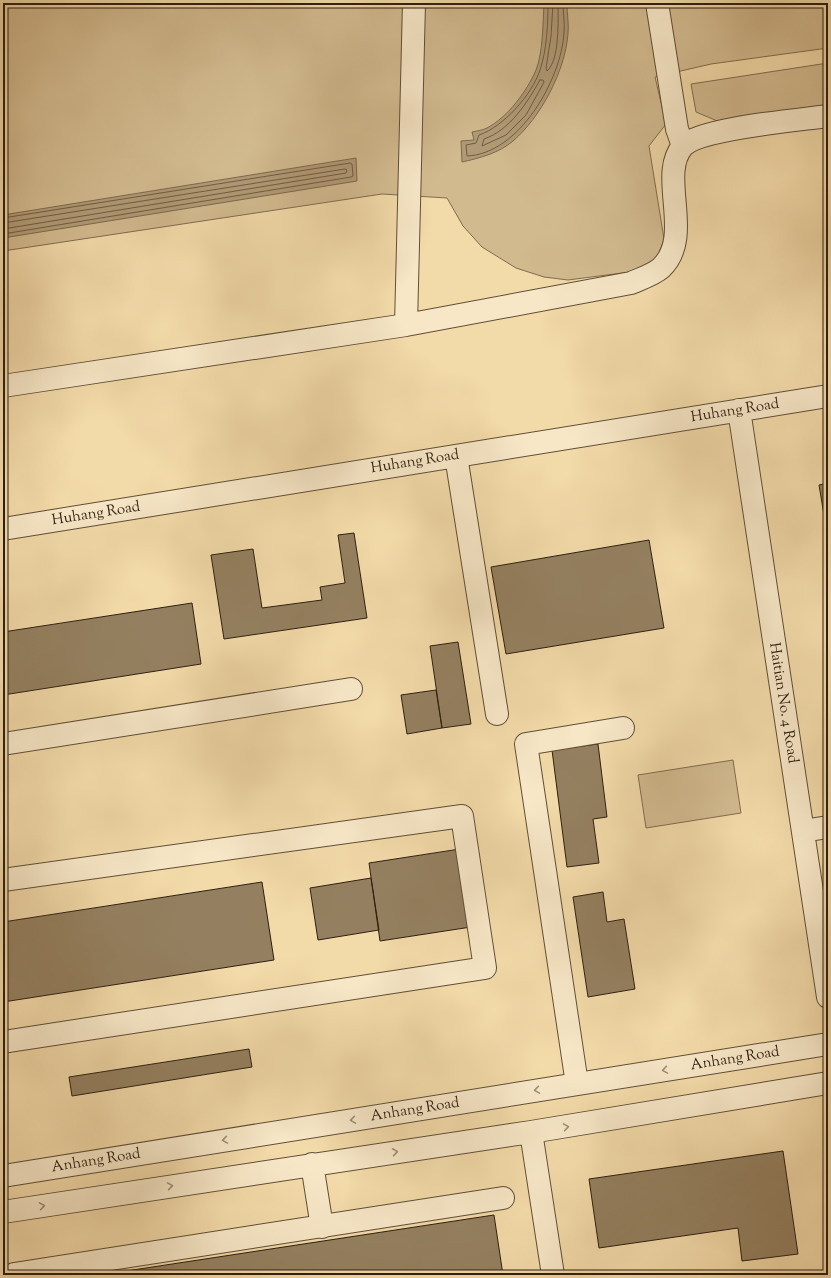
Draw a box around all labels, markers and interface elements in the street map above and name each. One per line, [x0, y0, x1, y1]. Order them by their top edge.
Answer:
street label: Huhang Road [689, 394, 781, 428]
street label: Huhang Road [369, 445, 461, 479]
street label: Huhang Road [50, 497, 142, 531]
street label: Haitian No. 4 Road [763, 641, 803, 766]
street label: Anhang Road [689, 1042, 781, 1076]
one-way arrow [662, 1065, 668, 1074]
one-way arrow [534, 1085, 540, 1094]
street label: Anhang Road [369, 1093, 461, 1127]
one-way arrow [350, 1115, 356, 1124]
one-way arrow [562, 1123, 569, 1132]
one-way arrow [222, 1135, 228, 1144]
street label: Anhang Road [50, 1144, 142, 1178]
one-way arrow [392, 1148, 399, 1157]
one-way arrow [167, 1182, 173, 1191]
one-way arrow [38, 1202, 45, 1211]

